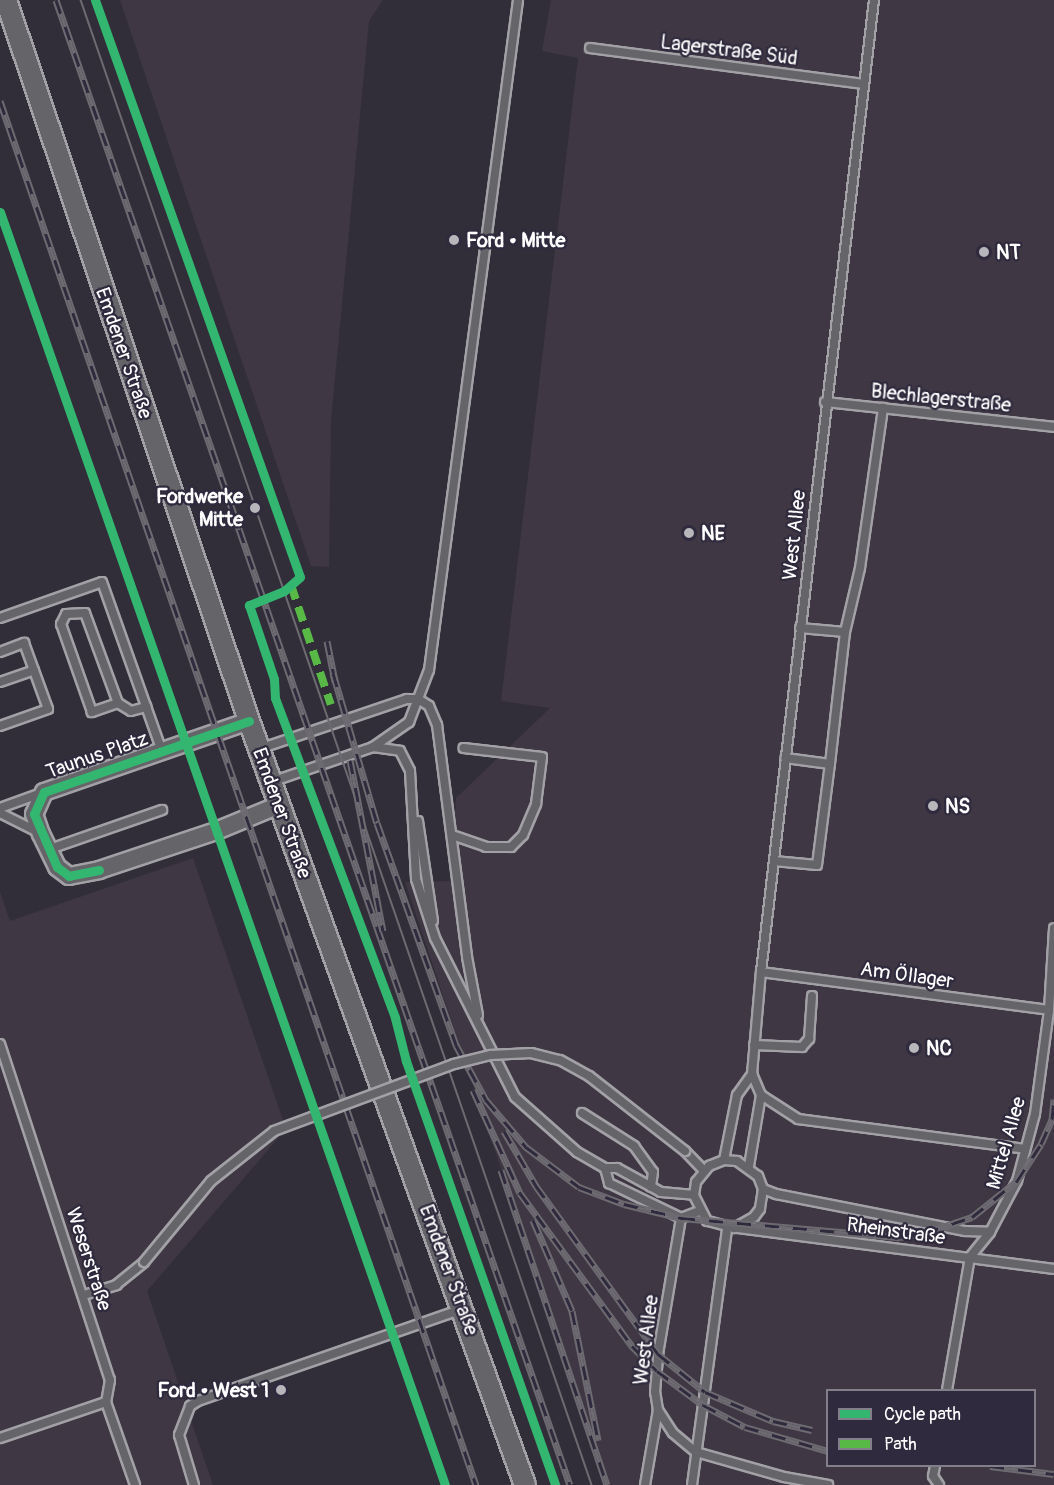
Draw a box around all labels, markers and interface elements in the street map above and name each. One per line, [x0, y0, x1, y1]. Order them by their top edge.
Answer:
street label: Lagerstraße Süd [659, 30, 799, 70]
place label: Ford • Mitte [466, 228, 565, 252]
marker: Ford • Mitte [447, 233, 461, 247]
place label: NT [996, 240, 1021, 264]
marker: NT [977, 245, 991, 259]
street label: Emdener Straße [90, 284, 158, 422]
street label: Blechlagerstraße [870, 379, 1012, 417]
place label: Fordwerke Mitte [156, 484, 243, 531]
street label: West Allee [777, 489, 811, 581]
marker: Fordwerke Mitte [248, 501, 262, 515]
place label: NE [701, 521, 725, 545]
marker: NE [682, 526, 696, 540]
street label: Taunus Platz [43, 726, 151, 784]
street label: Emdener Straße [247, 744, 317, 882]
place label: NS [945, 794, 970, 818]
marker: NS [926, 799, 940, 813]
street label: Am Öllager [859, 957, 955, 993]
place label: NC [926, 1036, 952, 1060]
marker: NC [907, 1041, 921, 1055]
street label: Mittel Allee [981, 1094, 1031, 1192]
street label: Emdener Straße [414, 1201, 484, 1339]
street label: Weserstraße [61, 1204, 117, 1314]
street label: Rheinstraße [845, 1212, 947, 1250]
street label: West Allee [629, 1294, 663, 1386]
place label: Ford • West 1 [158, 1378, 269, 1402]
marker: Ford • West 1 [274, 1383, 288, 1397]
legend [826, 1389, 1036, 1467]
text: Cycle path [884, 1403, 961, 1426]
text: Path [884, 1433, 917, 1456]

